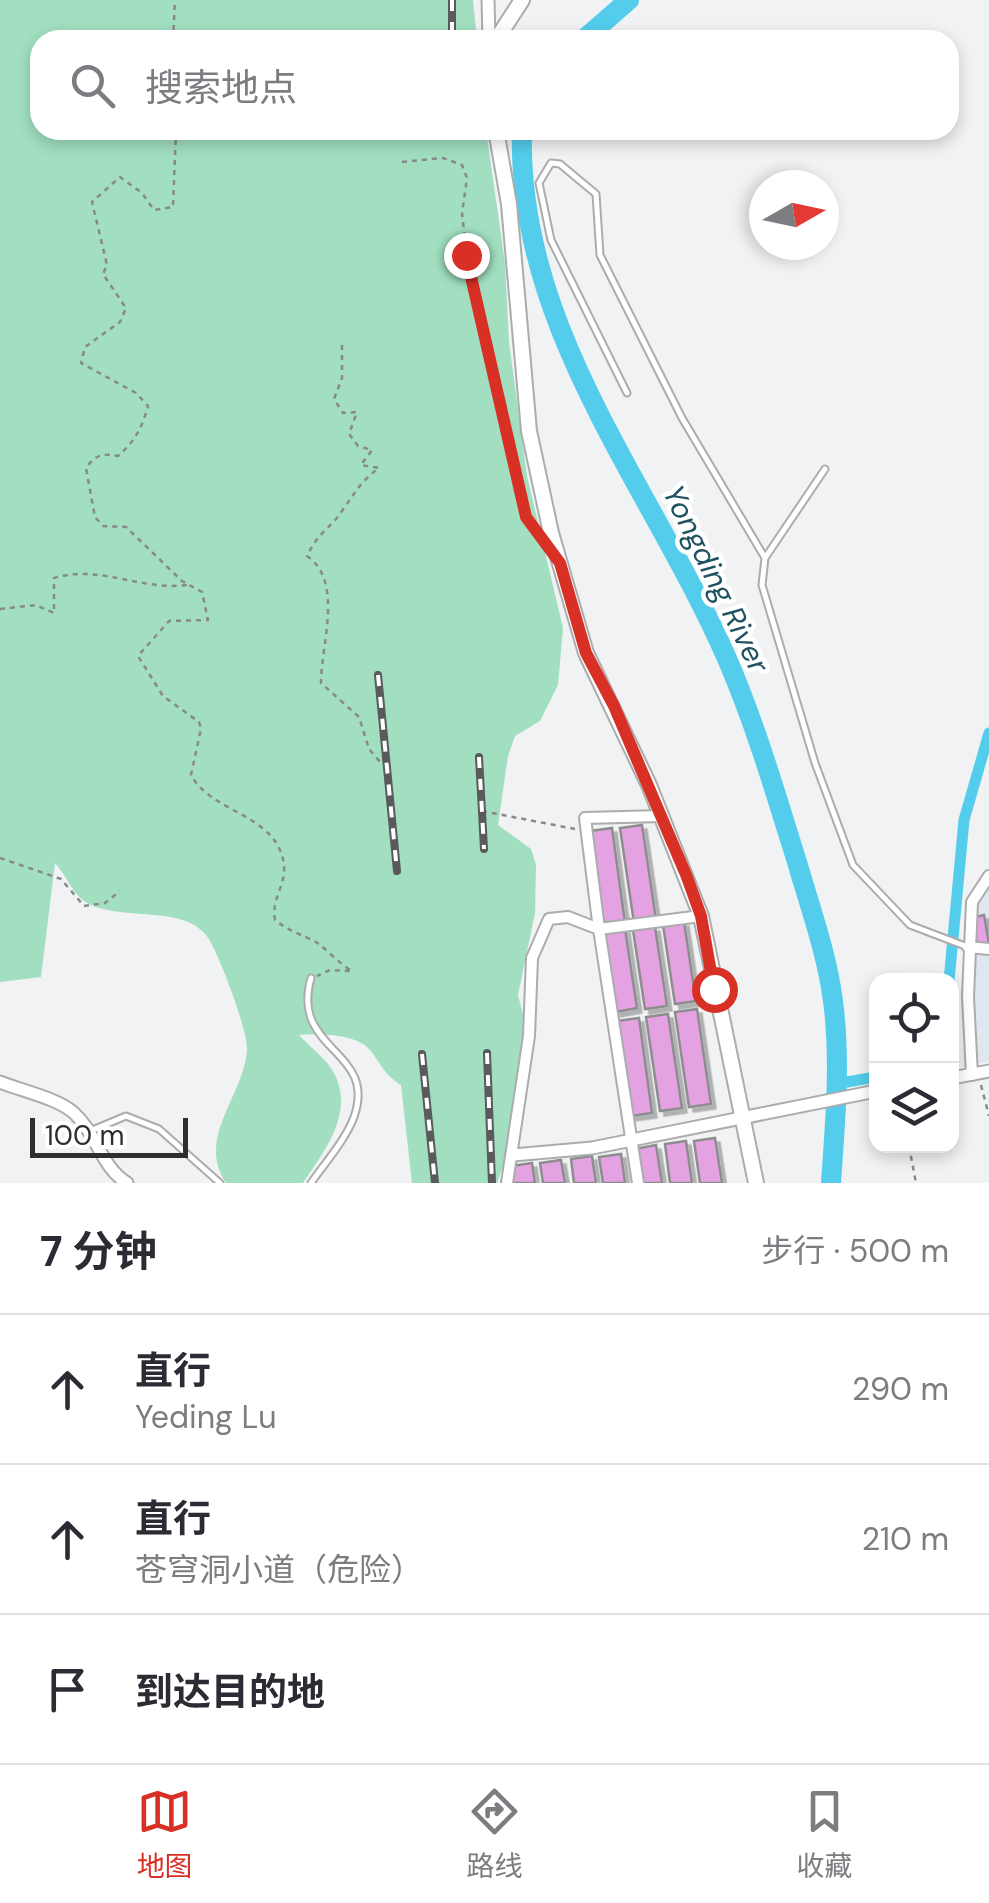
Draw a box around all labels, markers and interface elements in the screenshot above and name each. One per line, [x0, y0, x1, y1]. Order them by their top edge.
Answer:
search box [30, 30, 959, 140]
icon: search [65, 58, 120, 113]
text: 搜索地点 [145, 63, 297, 113]
north arrow [749, 170, 839, 260]
route end [444, 233, 490, 279]
water label: Yongding River [654, 479, 779, 680]
route start [692, 967, 738, 1013]
map controls [869, 973, 959, 1153]
button: locate [869, 973, 959, 1063]
button: layers [869, 1063, 959, 1153]
scale bar [30, 1113, 188, 1158]
text: 100 m [45, 1117, 124, 1154]
text: 7 分钟 [40, 1224, 156, 1279]
text: 步行 · 500 m [761, 1230, 949, 1272]
text: 直行 [135, 1346, 211, 1396]
icon: ahead [40, 1362, 95, 1417]
text: 290 m [852, 1368, 949, 1410]
text: Yeding Lu [135, 1396, 277, 1438]
text: 直行 [135, 1494, 211, 1544]
icon: ahead [40, 1512, 95, 1567]
text: 210 m [862, 1518, 949, 1560]
text: 苍穹洞小道（危险） [135, 1549, 423, 1591]
icon: arrive [40, 1662, 95, 1717]
text: 到达目的地 [135, 1667, 325, 1717]
tab: 地图 [137, 1784, 193, 1885]
tab: 路线 [466, 1784, 522, 1885]
tab: 收藏 [796, 1784, 852, 1885]

